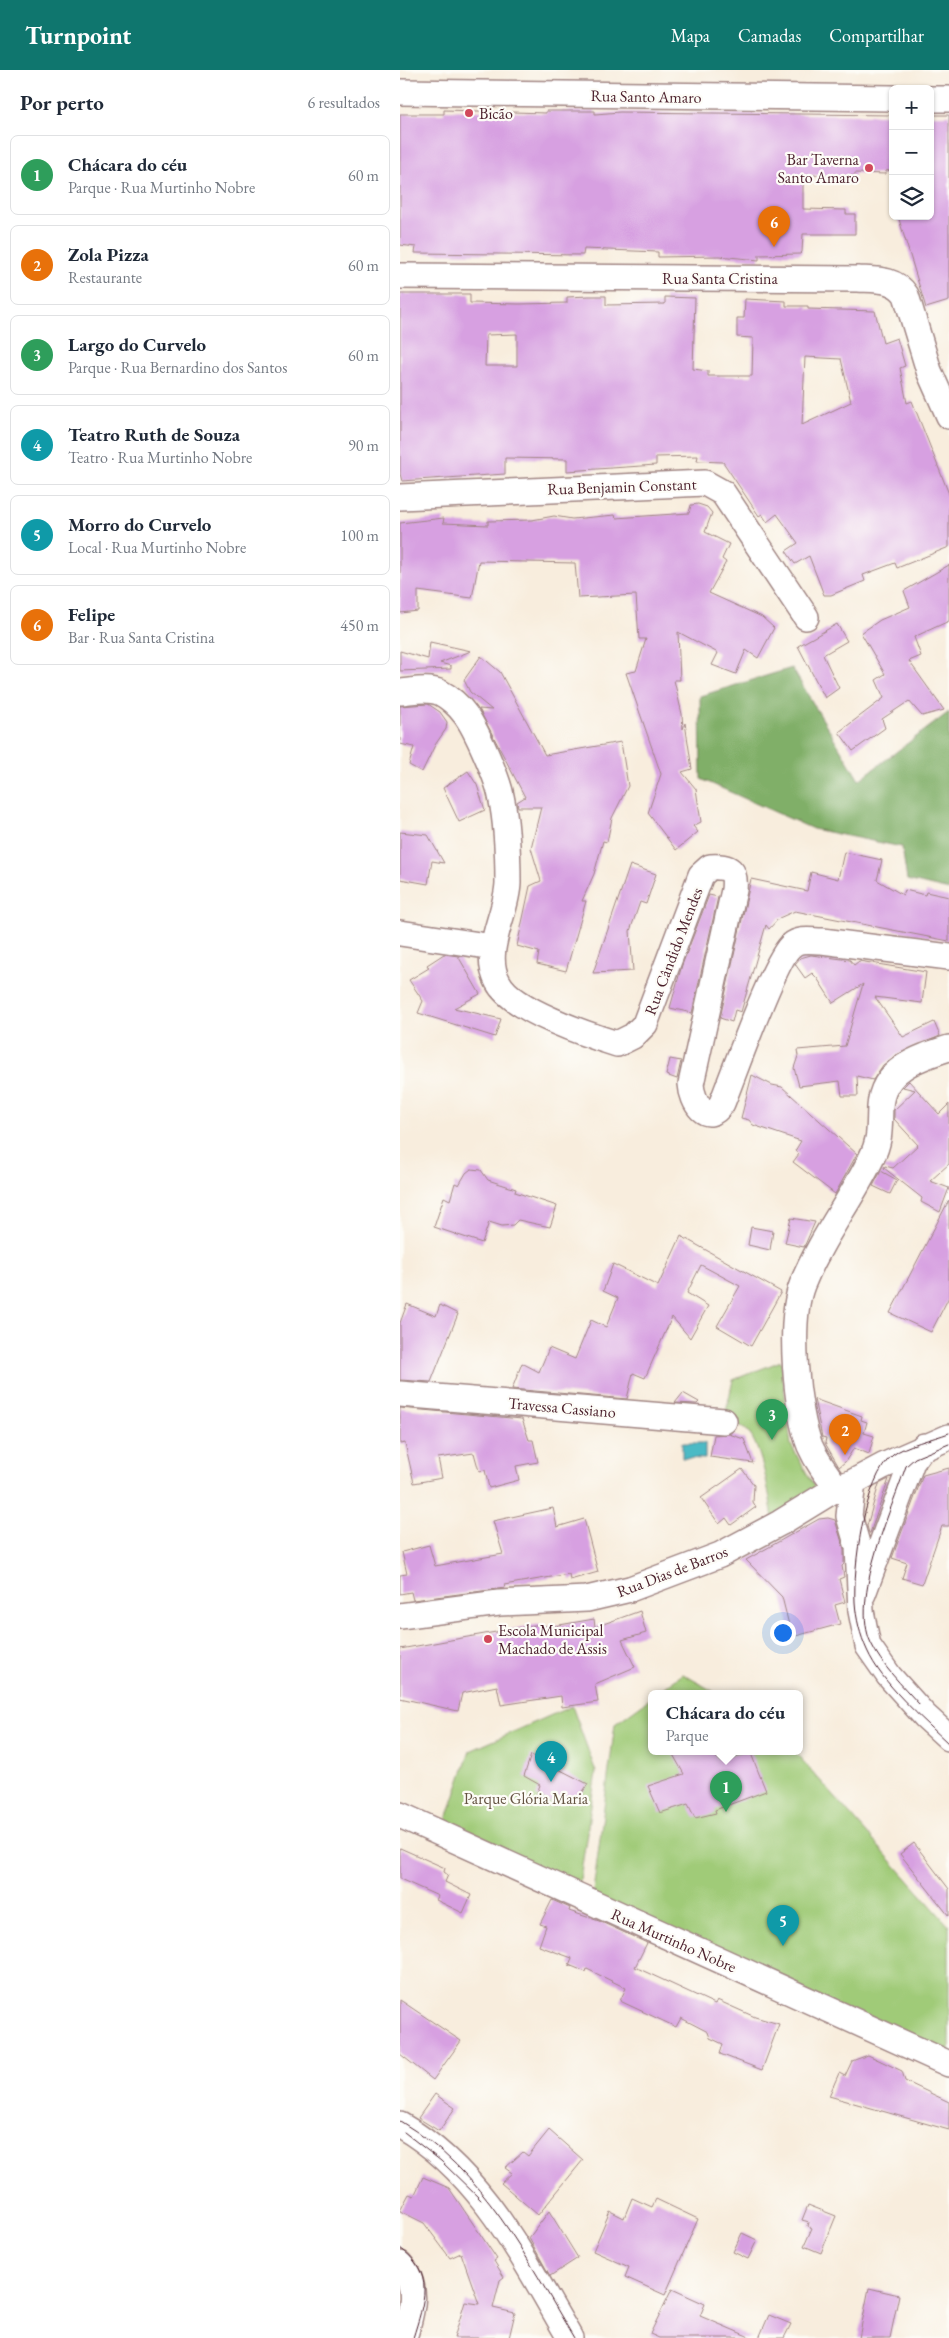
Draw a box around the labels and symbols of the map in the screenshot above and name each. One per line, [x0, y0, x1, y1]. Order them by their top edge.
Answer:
street label: Rua Santo Amaro [590, 85, 702, 108]
place label: Bicão [479, 103, 513, 124]
marker: Bicão [463, 107, 475, 119]
place label: Bar Taverna Santo Amaro [777, 149, 860, 188]
marker: Bar Taverna Santo Amaro [863, 162, 875, 174]
pin: 6 [758, 206, 790, 247]
street label: Rua Santa Cristina [662, 268, 779, 289]
street label: Rua Benjamin Constant [547, 473, 697, 500]
street label: Rua Cândido Mendes [639, 884, 707, 1018]
street label: Travessa Cassiano [507, 1392, 617, 1423]
pin: 3 [756, 1399, 788, 1440]
pin: 2 [829, 1414, 861, 1455]
street label: Rua Dias de Barros [614, 1541, 731, 1602]
place label: Escola Municipal Machado de Assis [498, 1620, 607, 1659]
your location [770, 1620, 796, 1646]
marker: Escola Municipal Machado de Assis [482, 1633, 494, 1645]
pin: 4 [535, 1741, 567, 1782]
pin: 1 [710, 1771, 742, 1812]
park label: Parque Glória Maria [464, 1788, 589, 1809]
street label: Rua Murtinho Nobre [608, 1903, 740, 1977]
pin: 5 [767, 1905, 799, 1946]

